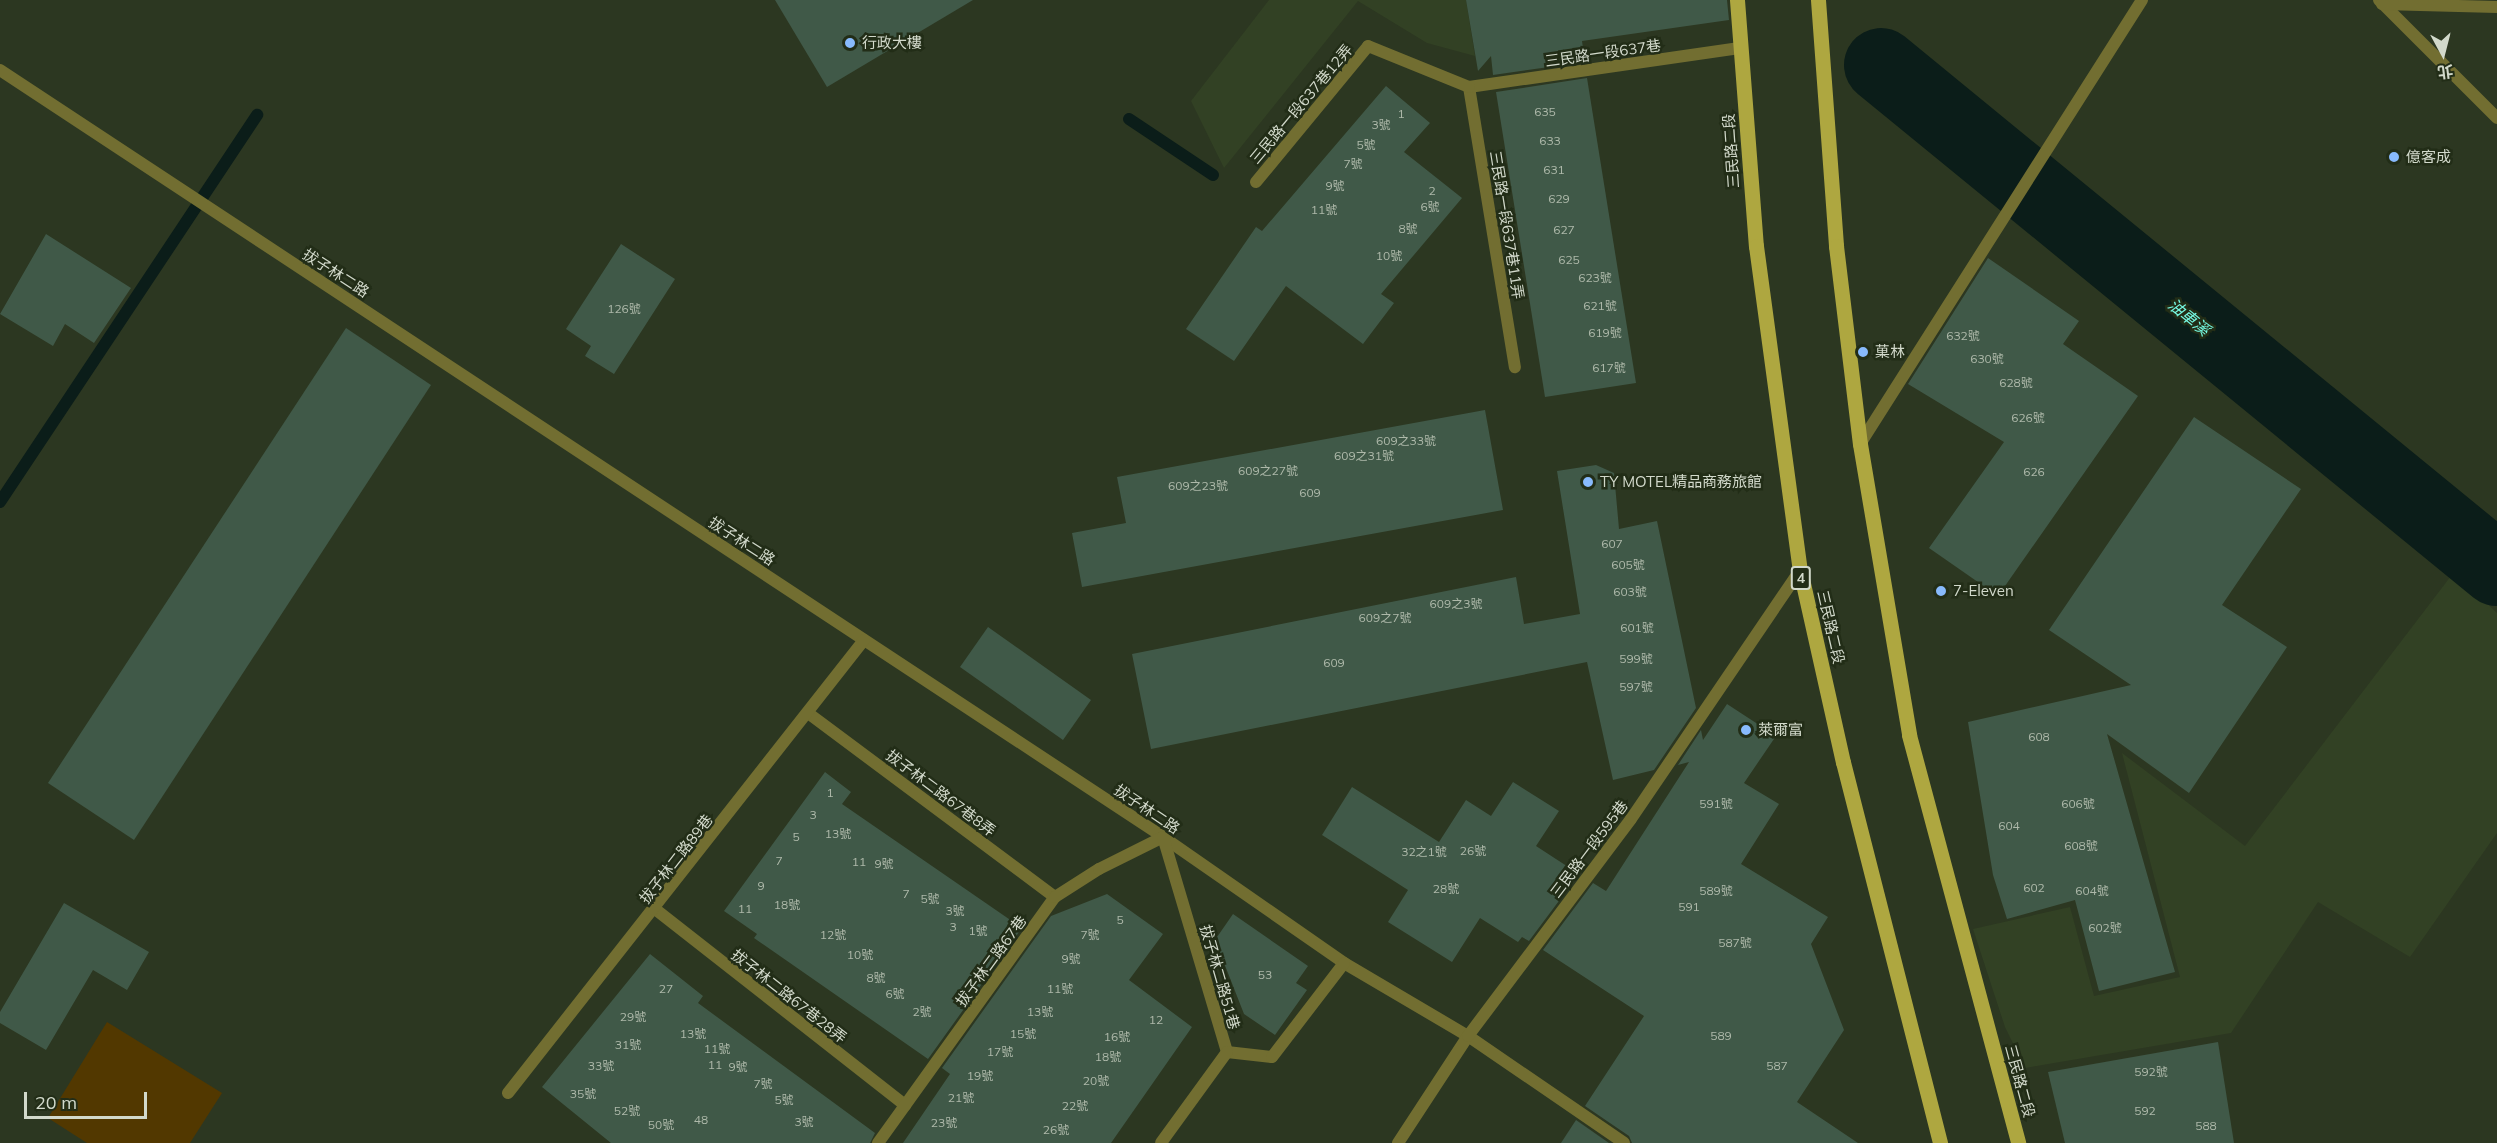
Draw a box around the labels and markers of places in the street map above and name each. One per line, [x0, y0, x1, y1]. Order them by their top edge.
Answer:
place label: 行政大樓 [862, 34, 922, 52]
marker: 行政大樓 [843, 36, 857, 50]
place label: 億客成 [2406, 148, 2451, 166]
marker: 億客成 [2387, 150, 2401, 164]
place label: 菓林 [1875, 343, 1905, 361]
marker: 菓林 [1856, 345, 1870, 359]
place label: TY MOTEL精品商務旅館 [1600, 473, 1762, 491]
marker: TY MOTEL精品商務旅館 [1581, 475, 1595, 489]
place label: 7-Eleven [1953, 582, 2014, 600]
marker: 7-Eleven [1934, 584, 1948, 598]
place label: 萊爾富 [1758, 721, 1803, 739]
marker: 萊爾富 [1739, 723, 1753, 737]

